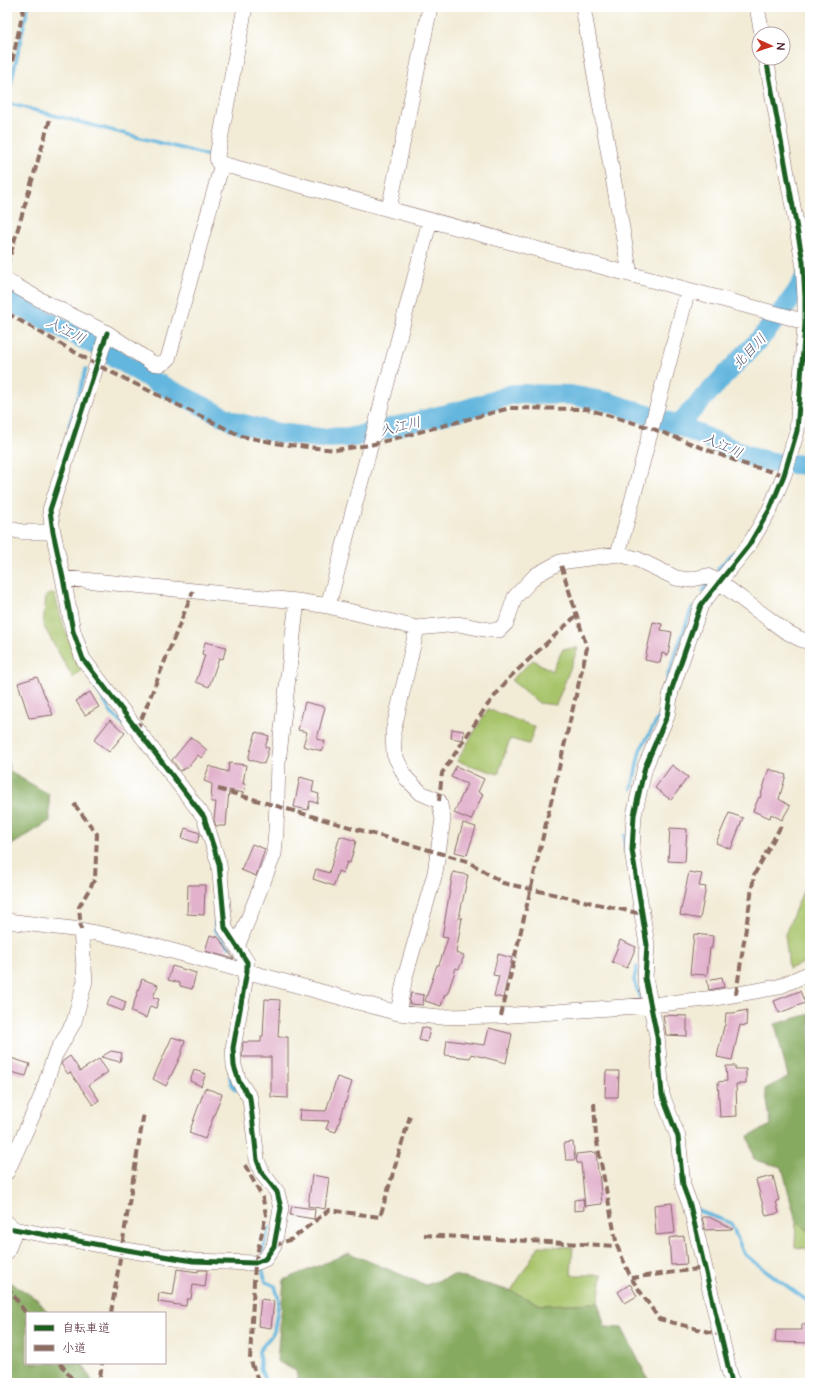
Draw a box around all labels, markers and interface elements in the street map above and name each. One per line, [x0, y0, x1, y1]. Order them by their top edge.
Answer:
north arrow [751, 26, 791, 66]
text: N [773, 43, 788, 50]
water label: 入江川 [42, 312, 89, 349]
water label: 北目川 [728, 330, 771, 374]
water label: 入江川 [377, 412, 423, 442]
water label: 入江川 [699, 428, 746, 464]
legend [26, 1312, 166, 1364]
text: 自転車道 [62, 1320, 110, 1337]
text: 小道 [62, 1340, 86, 1357]

